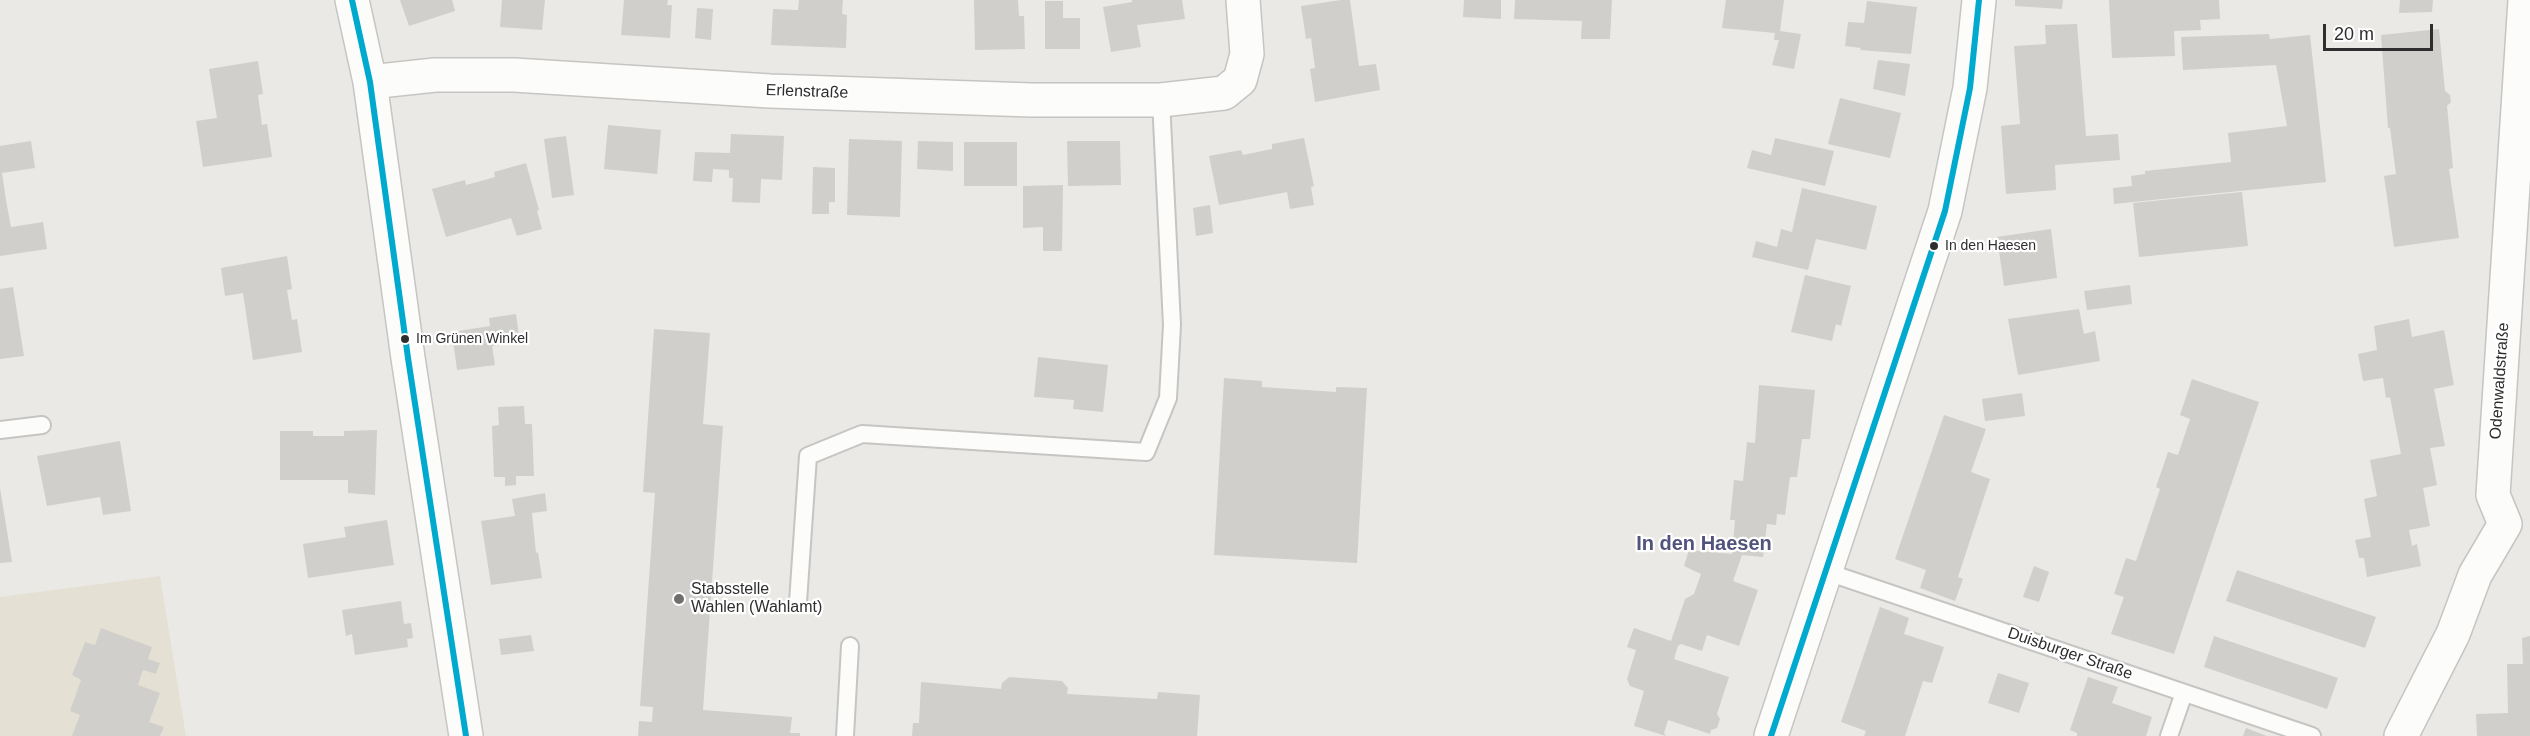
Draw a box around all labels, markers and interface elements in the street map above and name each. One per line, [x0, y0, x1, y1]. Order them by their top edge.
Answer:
scale bar [2326, 12, 2436, 50]
text: 20 m [2334, 24, 2374, 44]
street label: Erlenstraße [765, 81, 849, 103]
place label: In den Haesen [1945, 238, 2036, 254]
marker: In den Haesen [1928, 240, 1940, 252]
street label: Odenwaldstraße [2486, 322, 2514, 440]
place label: Im Grünen Winkel [416, 331, 528, 347]
marker: Im Grünen Winkel [399, 333, 411, 345]
district label: In den Haesen [1636, 532, 1772, 556]
place label: Stabsstelle Wahlen (Wahlamt) [691, 580, 822, 618]
marker: Stabsstelle Wahlen (Wahlamt) [672, 592, 686, 606]
street label: Duisburger Straße [2005, 624, 2135, 684]

